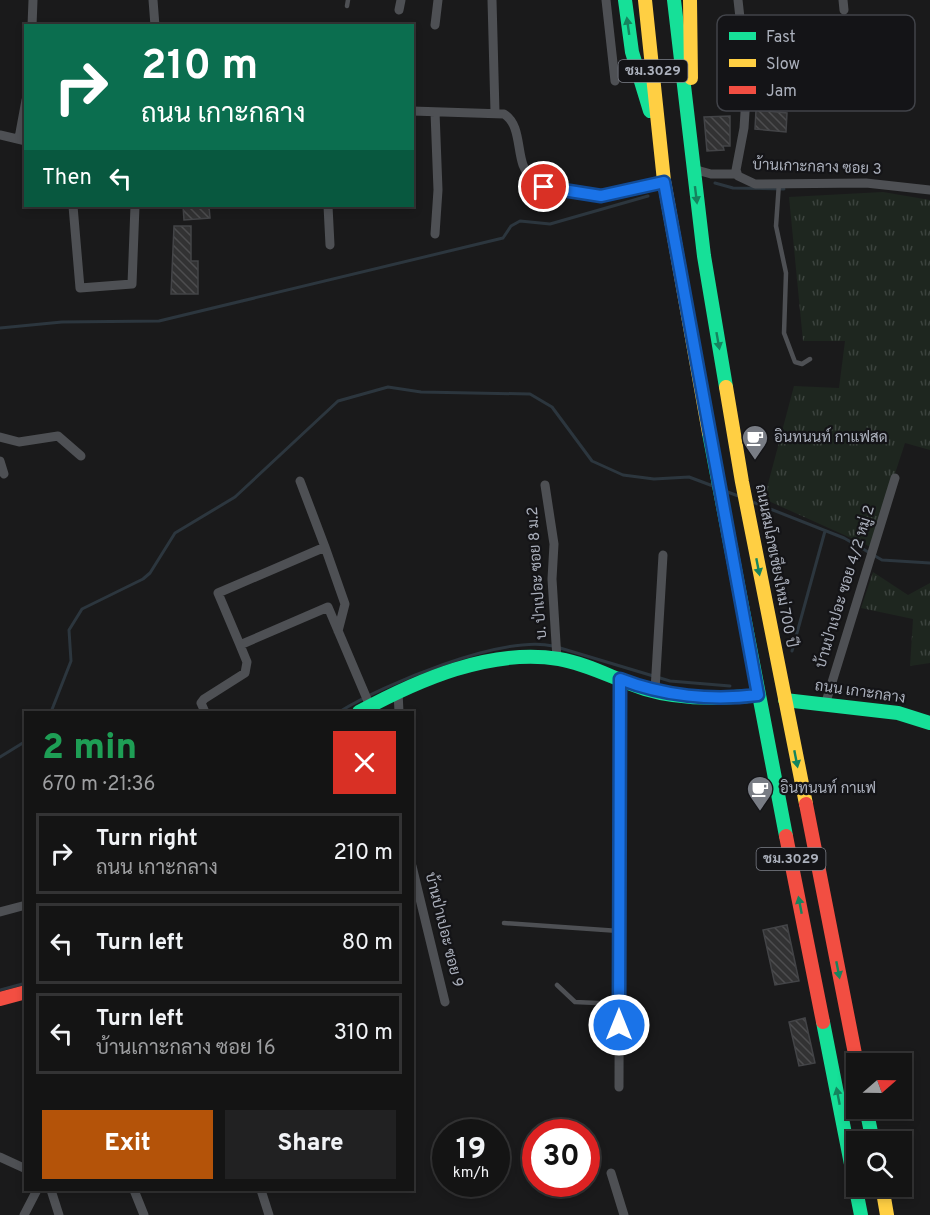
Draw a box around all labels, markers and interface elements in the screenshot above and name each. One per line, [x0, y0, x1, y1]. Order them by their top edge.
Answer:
legend [717, 15, 915, 111]
one-way arrow [624, 16, 633, 35]
text: Fast [766, 28, 796, 48]
text: 210 m [141, 41, 258, 94]
icon: right [42, 48, 120, 126]
text: Slow [766, 55, 800, 75]
road number: ชม.3029 [618, 60, 688, 82]
text: Jam [766, 82, 797, 102]
text: ถนน เกาะกลาง [141, 98, 305, 132]
street label: บ้านเกาะกลาง ซอย 3 [752, 154, 882, 180]
pin [518, 161, 569, 212]
icon: left [104, 162, 137, 195]
text: Then [42, 165, 92, 192]
icon: arrive [527, 170, 560, 203]
one-way arrow [691, 186, 701, 205]
one-way arrow [714, 332, 723, 351]
cafe icon: อินทนนท์ กาแฟสด [740, 423, 770, 461]
place label: อินทนนท์ กาแฟสด [774, 427, 888, 448]
street label: ถนนสมโภชเชียงใหม่ 700 ปี [750, 482, 802, 649]
street label: บ้านป่าเปอะ ซอย 4/2 หมู่ 2 [810, 503, 880, 671]
street label: บ. ป่าเปอะ ซอย 8 ม.2 [522, 506, 552, 640]
one-way arrow [754, 558, 763, 577]
street label: ถนน เกาะกลาง [813, 677, 907, 709]
text: 2 min [42, 726, 137, 772]
button: close [333, 731, 396, 794]
one-way arrow [792, 749, 801, 768]
text: 670 m · 21:36 [42, 772, 155, 798]
cafe icon: อินทนนท์ กาแฟ [745, 774, 775, 812]
place label: อินทนนท์ กาแฟ [780, 778, 876, 799]
text: Turn right [96, 826, 198, 853]
icon: right [45, 837, 78, 870]
text: 210 m [333, 840, 393, 867]
road number: ชม.3029 [756, 848, 826, 870]
text: ถนน เกาะกลาง [96, 856, 218, 882]
street label: บ้านป่าเปอะ ซอย 9 [420, 870, 468, 989]
one-way arrow [795, 895, 804, 914]
icon: left [45, 927, 78, 960]
text: Turn left [96, 930, 184, 957]
text: 80 m [342, 930, 393, 957]
one-way arrow [834, 961, 844, 980]
position arrow [587, 993, 651, 1057]
text: Turn left [96, 1006, 184, 1033]
icon: left [45, 1017, 78, 1050]
text: 310 m [334, 1020, 393, 1047]
text: บ้านเกาะกลาง ซอย 16 [96, 1036, 276, 1062]
north arrow [846, 1053, 912, 1119]
map controls [846, 1053, 912, 1197]
one-way arrow [833, 1086, 842, 1105]
button: Exit [42, 1110, 213, 1179]
button: Share [225, 1110, 396, 1179]
speed limit sign: 30 [522, 1119, 600, 1197]
button: search [846, 1131, 912, 1197]
text: 19 [456, 1132, 486, 1169]
text: km/h [453, 1164, 489, 1183]

